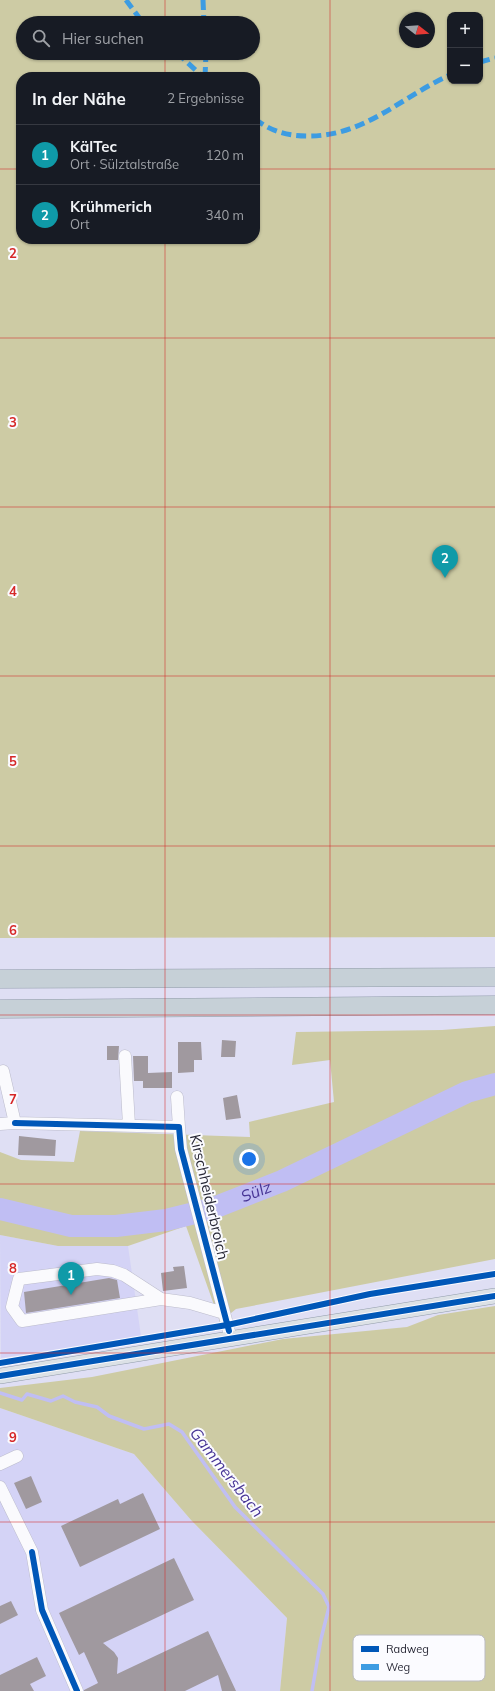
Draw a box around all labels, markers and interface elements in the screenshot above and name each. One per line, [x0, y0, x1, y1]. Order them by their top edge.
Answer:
north arrow [399, 12, 435, 48]
map controls [447, 12, 483, 84]
button: + [447, 12, 483, 48]
search box [16, 16, 260, 60]
icon: search [30, 27, 52, 49]
text: Hier suchen [62, 29, 144, 48]
button: − [447, 48, 483, 84]
text: In der Nähe [32, 88, 126, 109]
text: 2 Ergebnisse [167, 90, 244, 106]
text: KälTec [70, 137, 117, 156]
text: 1 [41, 147, 49, 163]
text: 120 m [206, 147, 244, 163]
text: Ort · Sülztalstraße [70, 156, 179, 172]
text: Krühmerich [70, 197, 152, 216]
text: 2 [41, 207, 49, 223]
text: 340 m [206, 207, 244, 223]
text: Ort [70, 216, 90, 232]
text: 2 [9, 245, 17, 261]
text: 3 [9, 414, 17, 430]
pin: 2 [432, 545, 458, 578]
text: 4 [9, 583, 17, 599]
text: 5 [9, 753, 17, 769]
text: 6 [9, 922, 17, 938]
text: 7 [9, 1091, 17, 1107]
street label: Kirschheiderbroich [186, 1132, 233, 1261]
your location [239, 1149, 259, 1169]
water label: Sülz [238, 1176, 275, 1206]
text: 8 [9, 1260, 17, 1276]
pin: 1 [58, 1262, 84, 1295]
water label: Gammersbach [186, 1423, 268, 1521]
text: 9 [9, 1429, 17, 1445]
legend [353, 1635, 485, 1681]
text: Radweg [386, 1642, 429, 1656]
text: Weg [386, 1660, 410, 1674]

